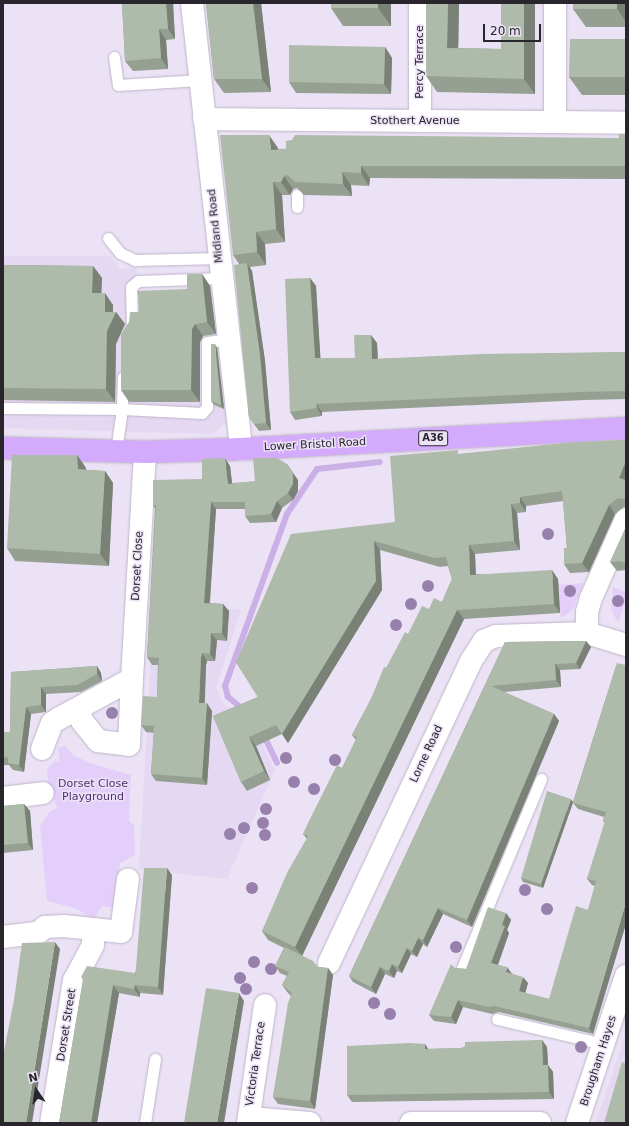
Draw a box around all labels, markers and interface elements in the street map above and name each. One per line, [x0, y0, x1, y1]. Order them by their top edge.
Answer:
scale bar [485, 16, 543, 42]
text: 20 m [490, 24, 521, 38]
street label: Percy Terrace [413, 25, 427, 99]
street label: Stothert Avenue [370, 114, 460, 128]
street label: Midland Road [206, 188, 226, 264]
road number: A36 [418, 430, 448, 446]
street label: Lower Bristol Road [263, 436, 367, 454]
street label: Dorset Close [130, 531, 146, 601]
street label: Lorne Road [408, 723, 446, 785]
park label: Dorset Close Playground [58, 778, 128, 804]
street label: Dorset Street [55, 988, 79, 1062]
street label: Brougham Hayes [578, 1014, 620, 1108]
street label: Victoria Terrace [244, 1021, 268, 1107]
north arrow [16, 1070, 56, 1110]
text: N [27, 1070, 39, 1085]

